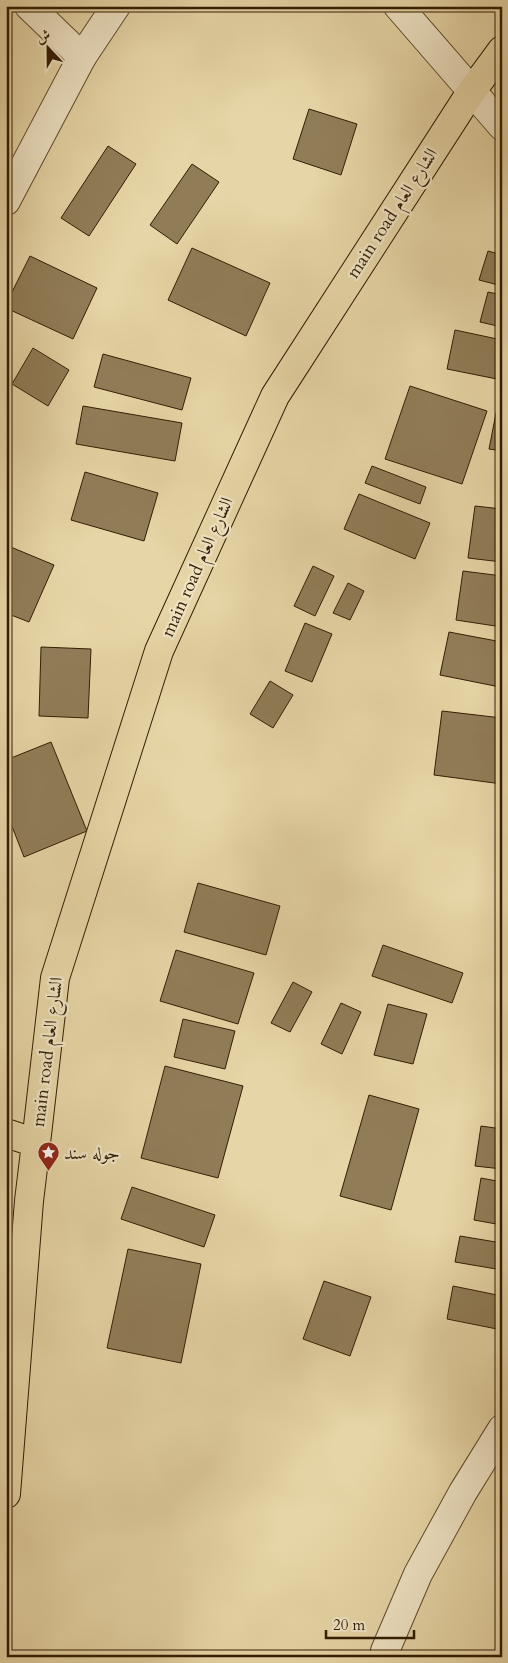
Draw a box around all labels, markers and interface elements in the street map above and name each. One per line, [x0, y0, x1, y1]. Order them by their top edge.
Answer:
north arrow [22, 22, 72, 72]
text: ش [33, 25, 53, 48]
street label: main road الشارع العام [341, 143, 446, 285]
street label: main road الشارع العام [155, 493, 242, 642]
street label: main road الشارع العام [26, 976, 72, 1129]
place icon: جوله سند [36, 1141, 60, 1172]
place label: جوله سند [64, 1141, 120, 1166]
scale bar [326, 1608, 413, 1640]
text: 20 m [333, 1615, 365, 1635]

